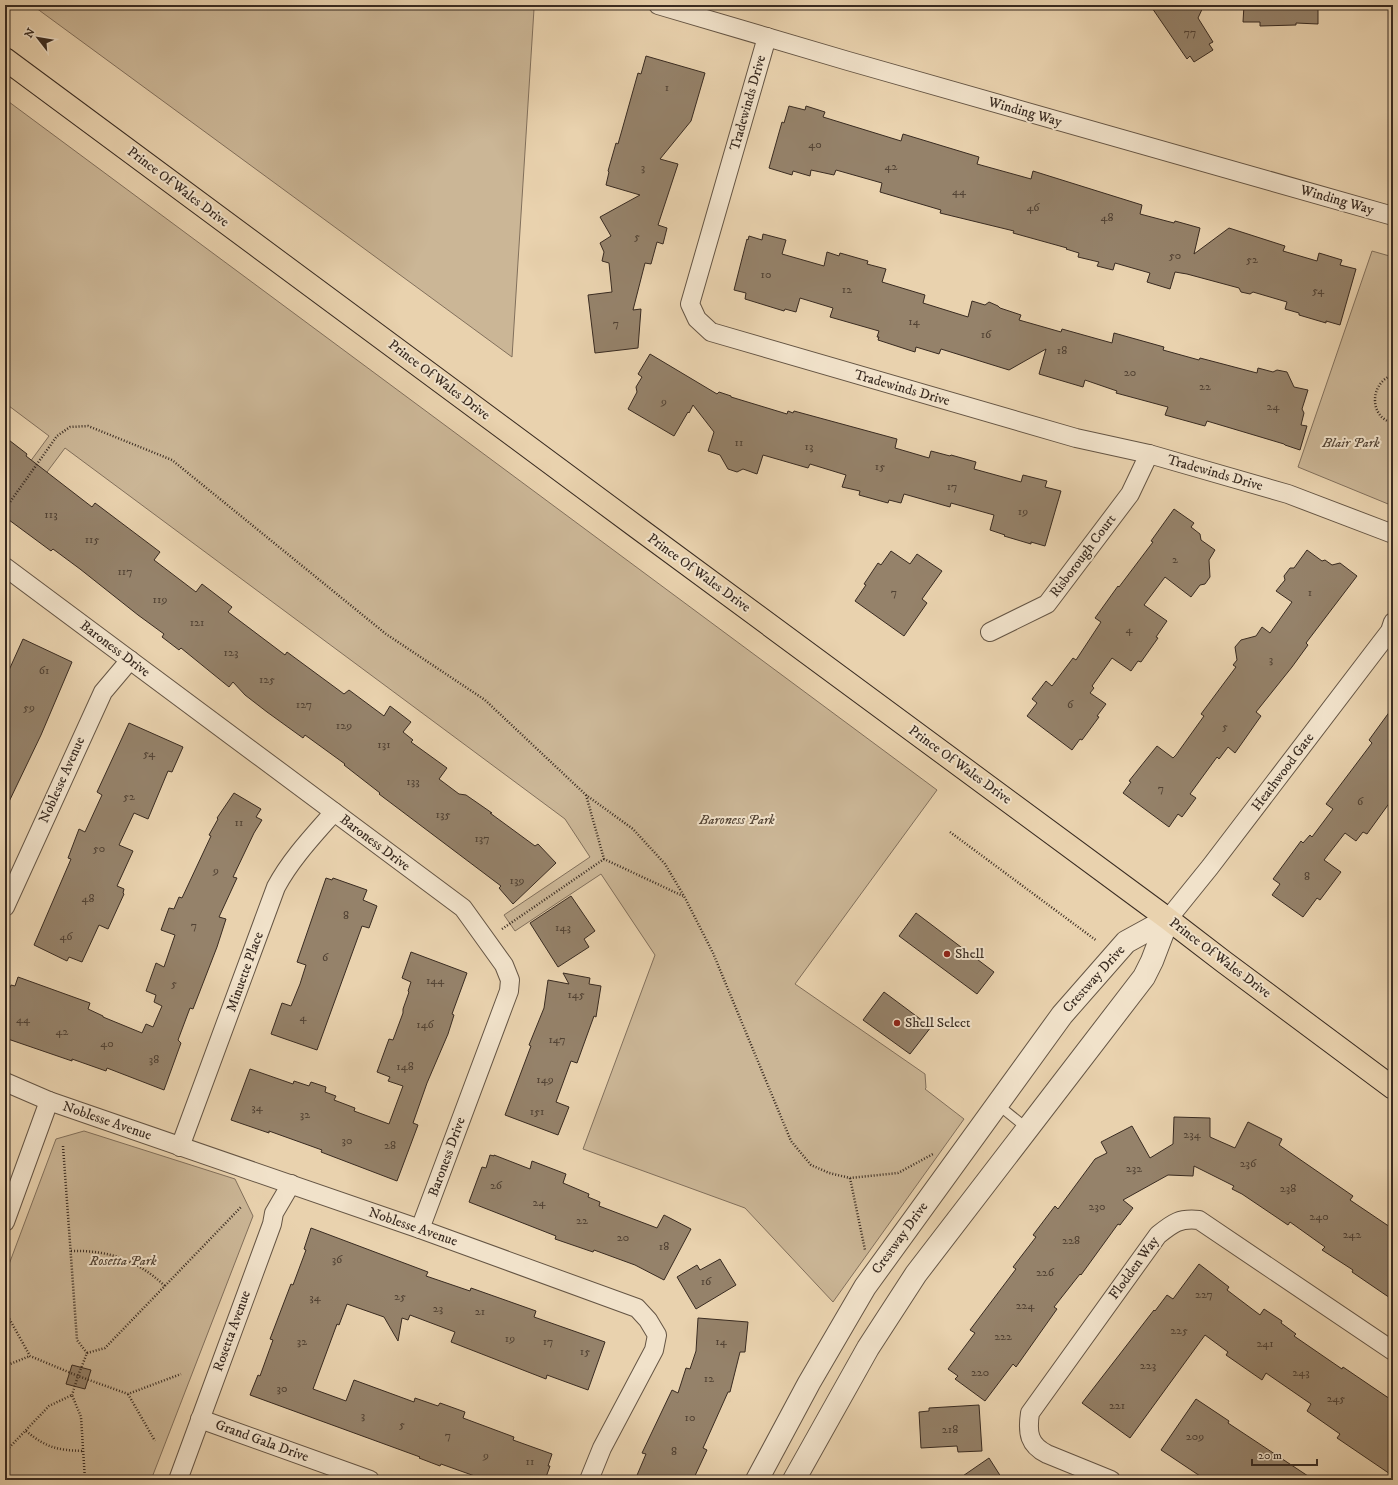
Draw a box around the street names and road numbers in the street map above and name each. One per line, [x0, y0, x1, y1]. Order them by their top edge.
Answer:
street label: Tradewinds Drive [726, 53, 770, 153]
street label: Winding Way [985, 93, 1064, 131]
street label: Prince Of Wales Drive [123, 143, 233, 231]
street label: Winding Way [1297, 181, 1376, 219]
street label: Prince Of Wales Drive [384, 336, 494, 424]
street label: Tradewinds Drive [852, 366, 952, 410]
street label: Tradewinds Drive [1165, 451, 1265, 495]
street label: Risborough Court [1046, 510, 1120, 601]
street label: Prince Of Wales Drive [644, 530, 754, 617]
street label: Baroness Drive [76, 617, 154, 681]
street label: Prince Of Wales Drive [905, 722, 1015, 809]
street label: Heathwood Gate [1248, 729, 1318, 815]
street label: Noblesse Avenue [35, 734, 89, 826]
street label: Baroness Drive [336, 811, 414, 875]
street label: Prince Of Wales Drive [1165, 914, 1275, 1002]
street label: Minuette Place [222, 929, 268, 1015]
street label: Crestway Drive [1059, 941, 1129, 1017]
street label: Noblesse Avenue [60, 1097, 154, 1145]
street label: Baroness Drive [424, 1115, 470, 1199]
street label: Crestway Drive [868, 1198, 932, 1278]
street label: Noblesse Avenue [366, 1203, 460, 1251]
street label: Flodden Way [1105, 1232, 1163, 1303]
street label: Rosetta Avenue [209, 1288, 255, 1374]
street label: Grand Gala Drive [213, 1416, 311, 1466]

